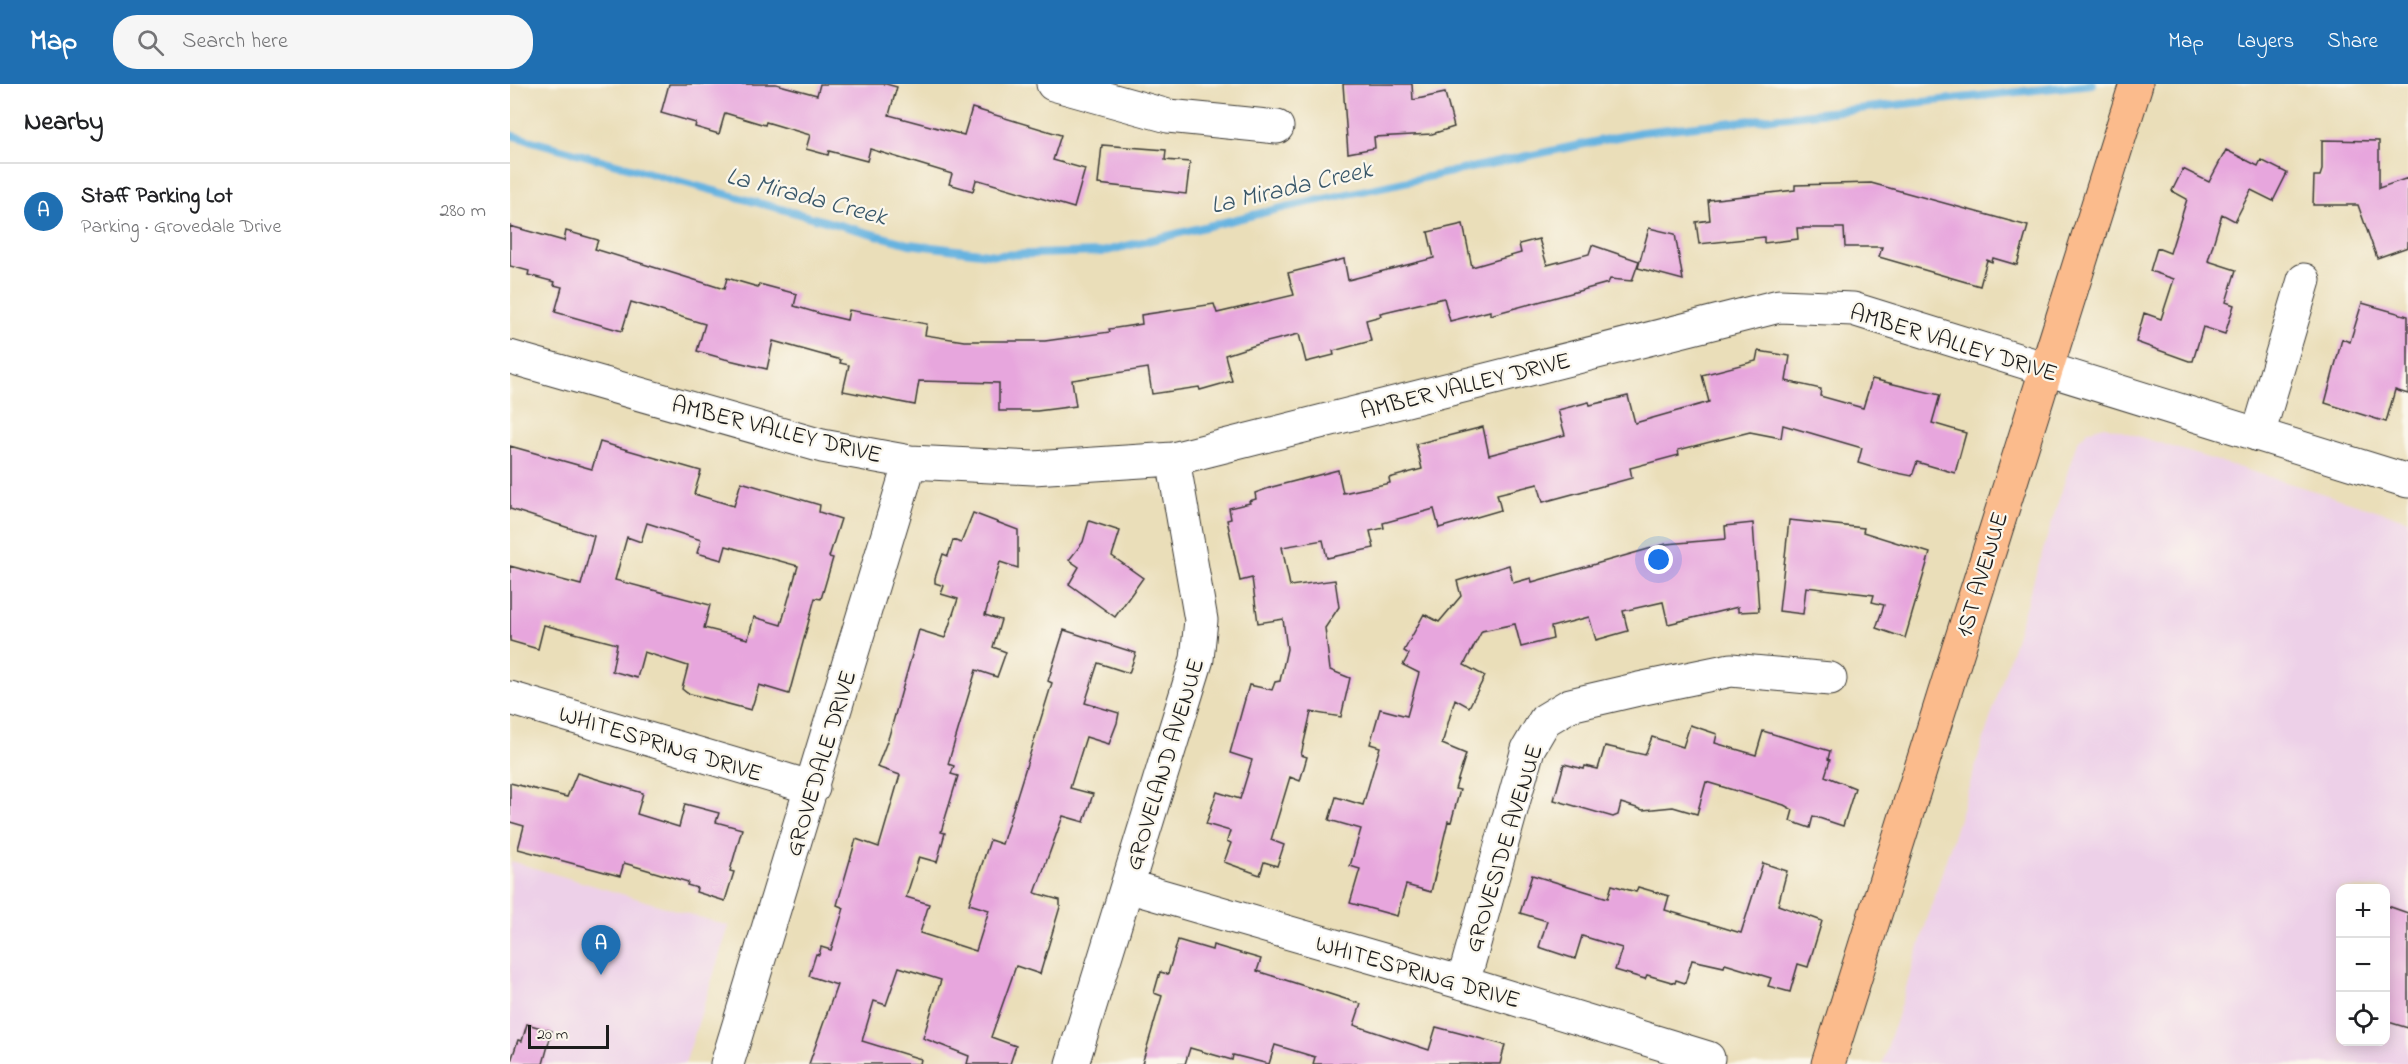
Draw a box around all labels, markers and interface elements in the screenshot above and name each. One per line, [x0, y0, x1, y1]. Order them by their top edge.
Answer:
search box [113, 15, 533, 69]
text: Map [30, 22, 77, 63]
icon: search [134, 26, 167, 59]
text: Search here [182, 26, 288, 58]
text: Map [2168, 27, 2204, 57]
text: Layers [2237, 27, 2294, 57]
text: Share [2327, 27, 2378, 57]
text: Nearby [24, 104, 103, 142]
water label: La Mirada Creek [1207, 152, 1378, 226]
water label: La Mirada Creek [722, 158, 892, 238]
text: Staff Parking Lot [81, 181, 233, 213]
text: A [37, 197, 50, 226]
text: 280 m [439, 197, 486, 226]
text: Parking · Grovedale Drive [81, 213, 281, 242]
street label: AMBER VALLEY DRIVE [1845, 296, 2061, 393]
street label: AMBER VALLEY DRIVE [1357, 344, 1574, 430]
street label: AMBER VALLEY DRIVE [668, 388, 885, 474]
street label: 1ST AVENUE [1948, 508, 2019, 642]
your location [1644, 545, 1673, 574]
street label: GROVELAND AVENUE [1117, 654, 1215, 875]
street label: GROVEDALE DRIVE [777, 666, 867, 861]
street label: WHITESPRING DRIVE [554, 698, 766, 793]
street label: GROVESIDE AVENUE [1457, 740, 1554, 957]
map controls [2336, 884, 2390, 1046]
button: + [2336, 884, 2390, 938]
pin: A [582, 926, 620, 975]
street label: WHITESPRING DRIVE [1311, 927, 1524, 1019]
button: − [2336, 938, 2390, 992]
button: locate [2336, 992, 2390, 1046]
scale bar [528, 1022, 609, 1050]
text: 20 m [537, 1023, 568, 1047]

